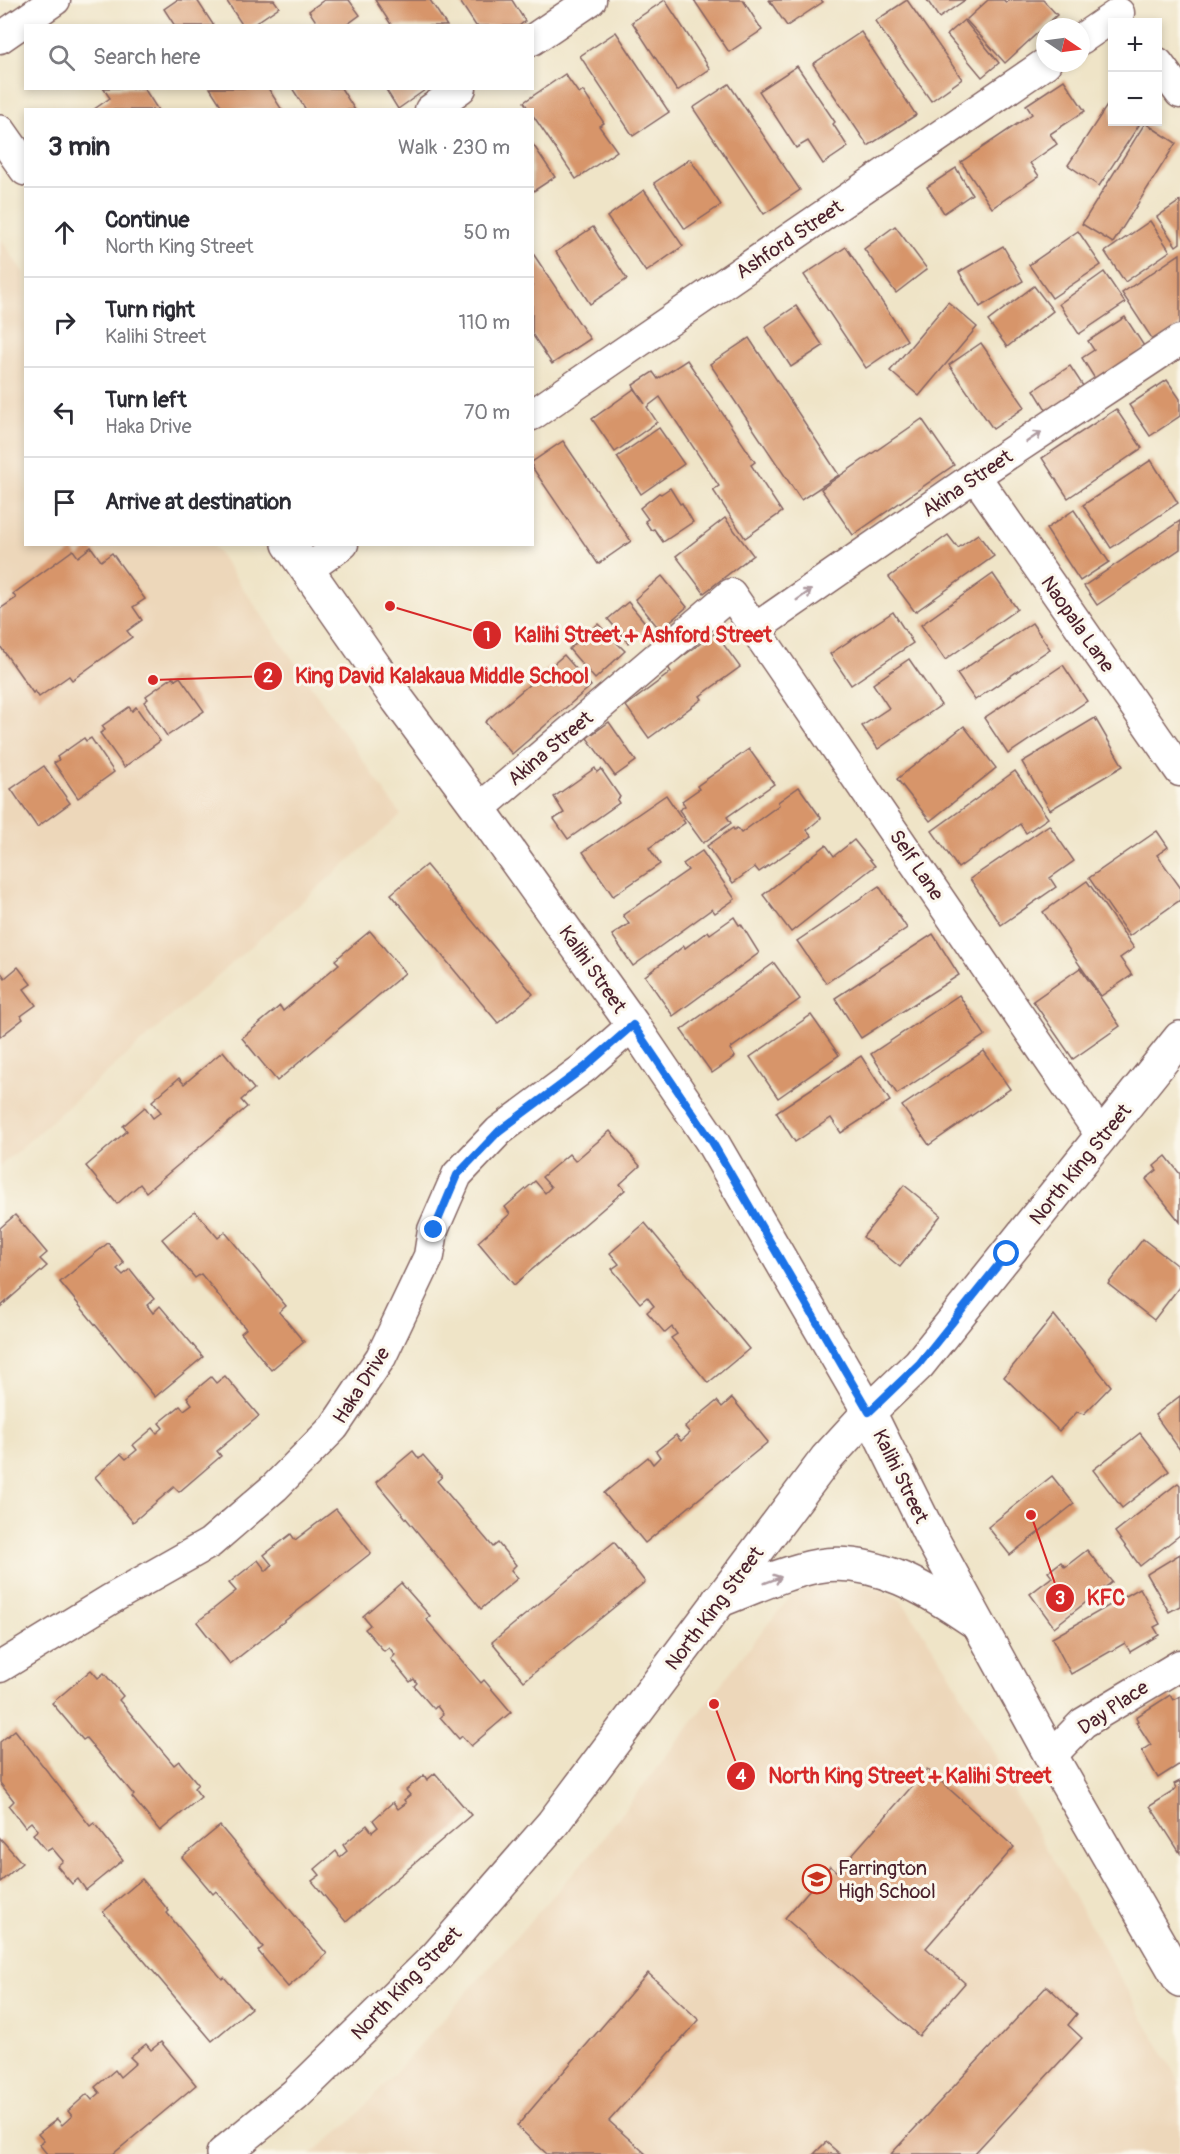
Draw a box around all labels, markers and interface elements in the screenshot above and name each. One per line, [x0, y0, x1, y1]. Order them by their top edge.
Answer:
north arrow [1036, 18, 1090, 72]
map controls [1108, 18, 1162, 126]
button: + [1108, 18, 1162, 72]
search box [24, 24, 534, 90]
icon: search [45, 41, 78, 74]
text: Search here [93, 43, 200, 71]
button: − [1108, 72, 1162, 126]
text: 3 min [48, 131, 110, 163]
text: Walk · 230 m [398, 135, 510, 160]
street label: Ashford Street [731, 194, 848, 284]
text: Continue [105, 206, 189, 234]
icon: ahead [48, 216, 81, 249]
text: 50 m [463, 220, 510, 245]
text: North King Street [105, 234, 254, 259]
text: Turn right [105, 296, 195, 324]
icon: right [48, 306, 81, 339]
text: 110 m [459, 310, 510, 335]
text: Kalihi Street [105, 324, 206, 349]
text: Turn left [105, 386, 187, 414]
icon: left [48, 396, 81, 429]
text: 70 m [464, 400, 510, 425]
text: Haka Drive [105, 414, 192, 439]
one-way arrow [1026, 431, 1042, 443]
street label: Akina Street [917, 443, 1018, 523]
icon: arrive [48, 486, 81, 519]
text: Arrive at destination [105, 488, 291, 516]
street label: Naopala Lane [1035, 571, 1120, 677]
one-way arrow [796, 589, 812, 601]
callout: Kalihi Street + Ashford Street [472, 615, 784, 654]
text: Kalihi Street + Ashford Street [514, 622, 772, 649]
text: 1 [483, 624, 491, 647]
callout: King David Kalakaua Middle School [253, 657, 601, 696]
text: King David Kalakaua Middle School [295, 663, 589, 690]
text: 2 [263, 665, 273, 688]
street label: Akina Street [502, 705, 599, 791]
street label: Self Lane [884, 825, 949, 906]
street label: Kalihi Street [553, 921, 632, 1019]
street label: North King Street [1024, 1098, 1137, 1230]
route end [420, 1216, 446, 1242]
route start [993, 1240, 1019, 1266]
street label: Haka Drive [327, 1342, 396, 1428]
street label: Kalihi Street [867, 1425, 934, 1528]
street label: North King Street [660, 1541, 770, 1675]
one-way arrow [763, 1574, 782, 1585]
callout: KFC [1045, 1578, 1137, 1617]
text: KFC [1087, 1585, 1125, 1612]
text: 3 [1055, 1587, 1065, 1610]
street label: Day Place [1073, 1675, 1153, 1740]
callout: North King Street + Kalihi Street [726, 1757, 1064, 1796]
text: North King Street + Kalihi Street [768, 1763, 1052, 1790]
text: 4 [736, 1765, 747, 1788]
place label: Farrington High School [838, 1856, 936, 1904]
school or university icon: Farrington High School [801, 1863, 833, 1895]
street label: North King Street [346, 1921, 468, 2045]

